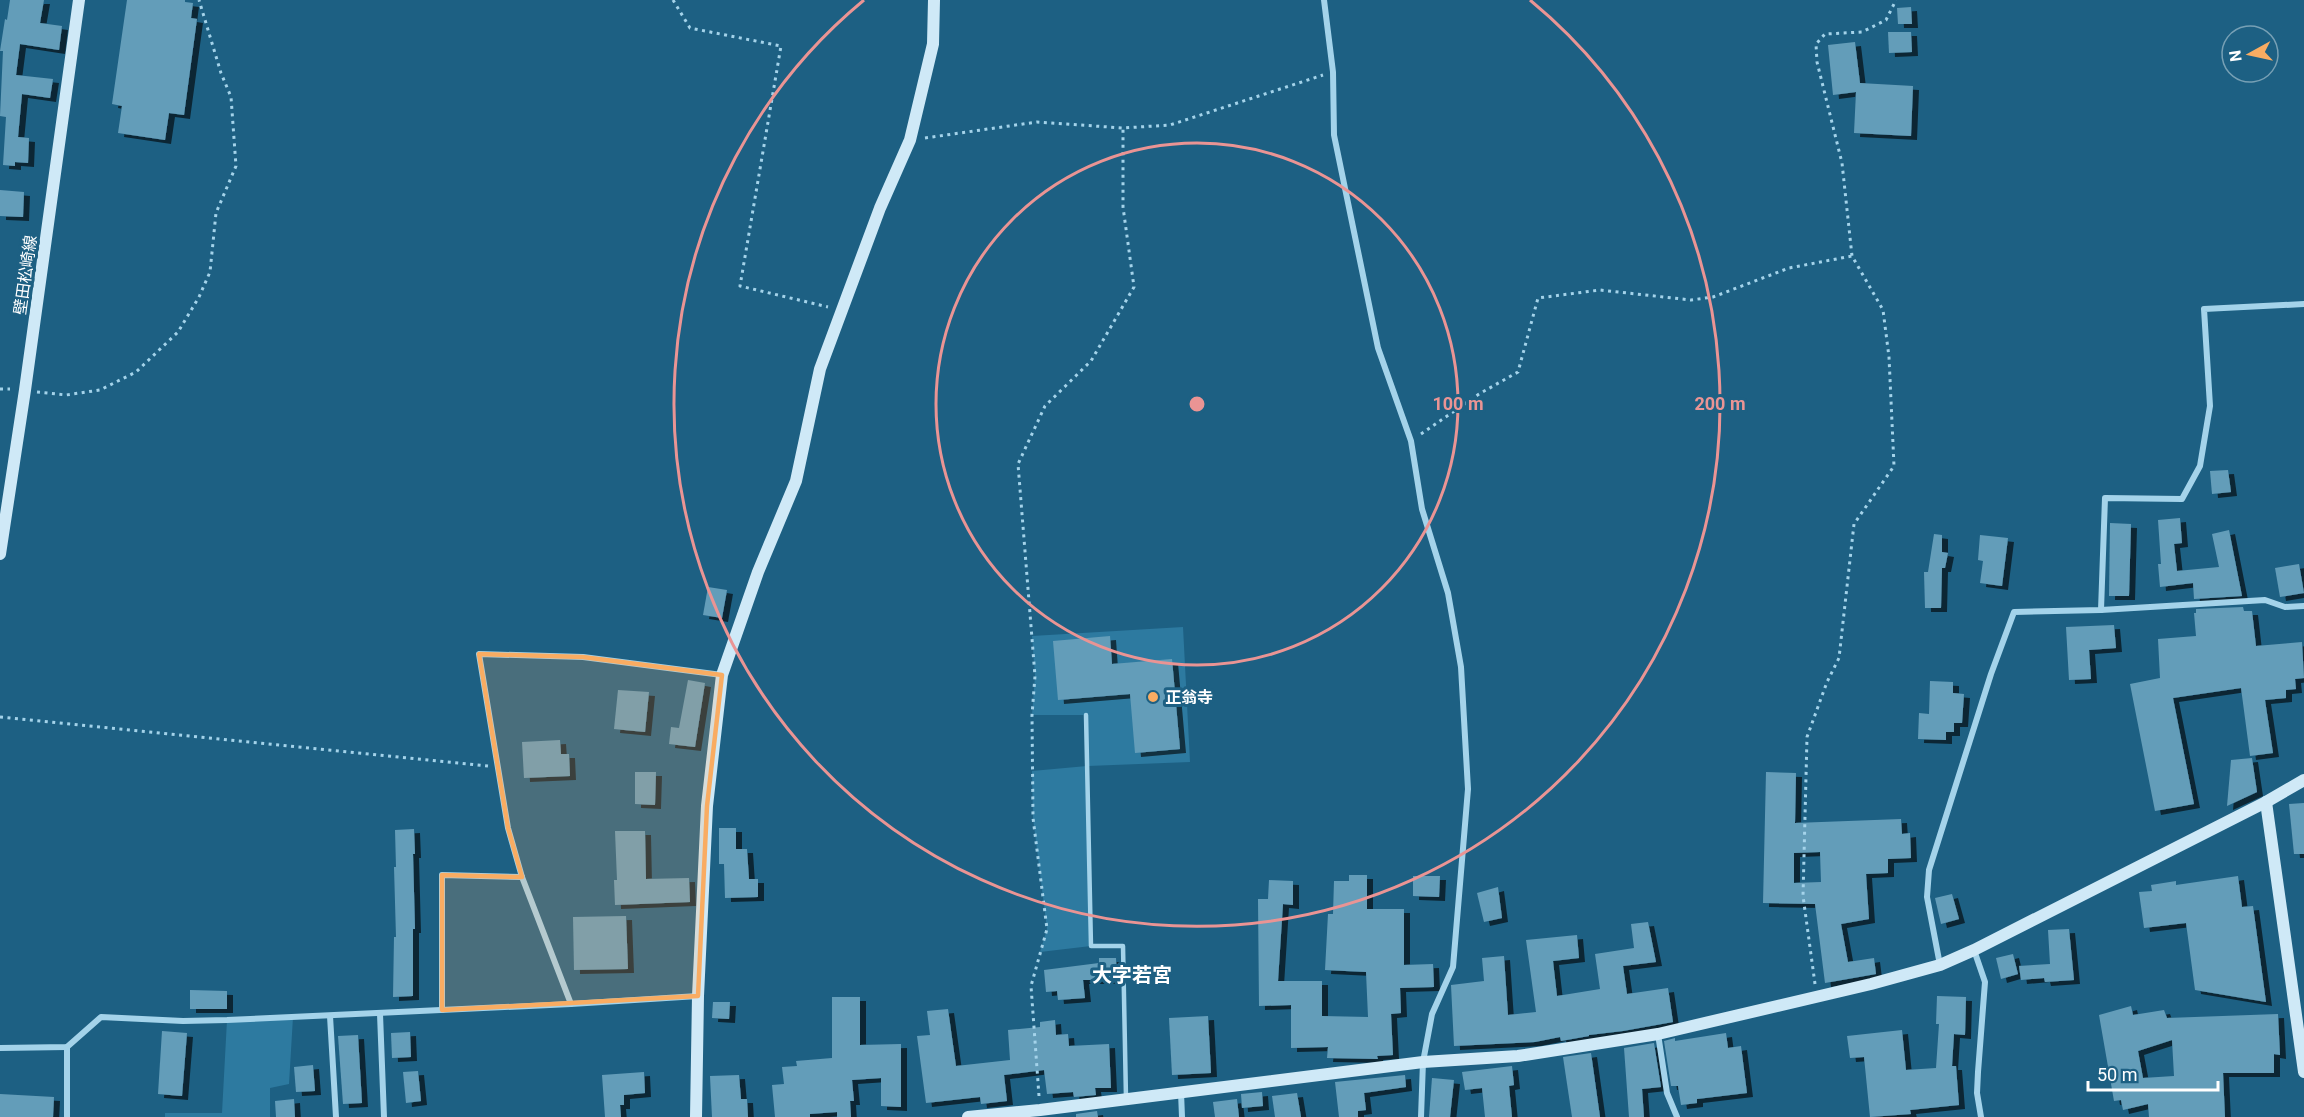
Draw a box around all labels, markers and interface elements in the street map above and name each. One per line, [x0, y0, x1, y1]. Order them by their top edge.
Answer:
north arrow [2220, 24, 2280, 84]
text: N [2225, 49, 2246, 63]
street label: 壁田松崎線 [11, 234, 40, 316]
text: 100 m [1432, 393, 1484, 414]
text: 200 m [1694, 393, 1746, 414]
centre of rings [1187, 394, 1207, 414]
place label: 正翁寺 [1165, 688, 1213, 707]
marker: 正翁寺 [1146, 690, 1160, 704]
district label: 大字若宮 [1092, 963, 1172, 987]
scale bar [2088, 1054, 2218, 1092]
text: 50 m [2097, 1064, 2137, 1085]

